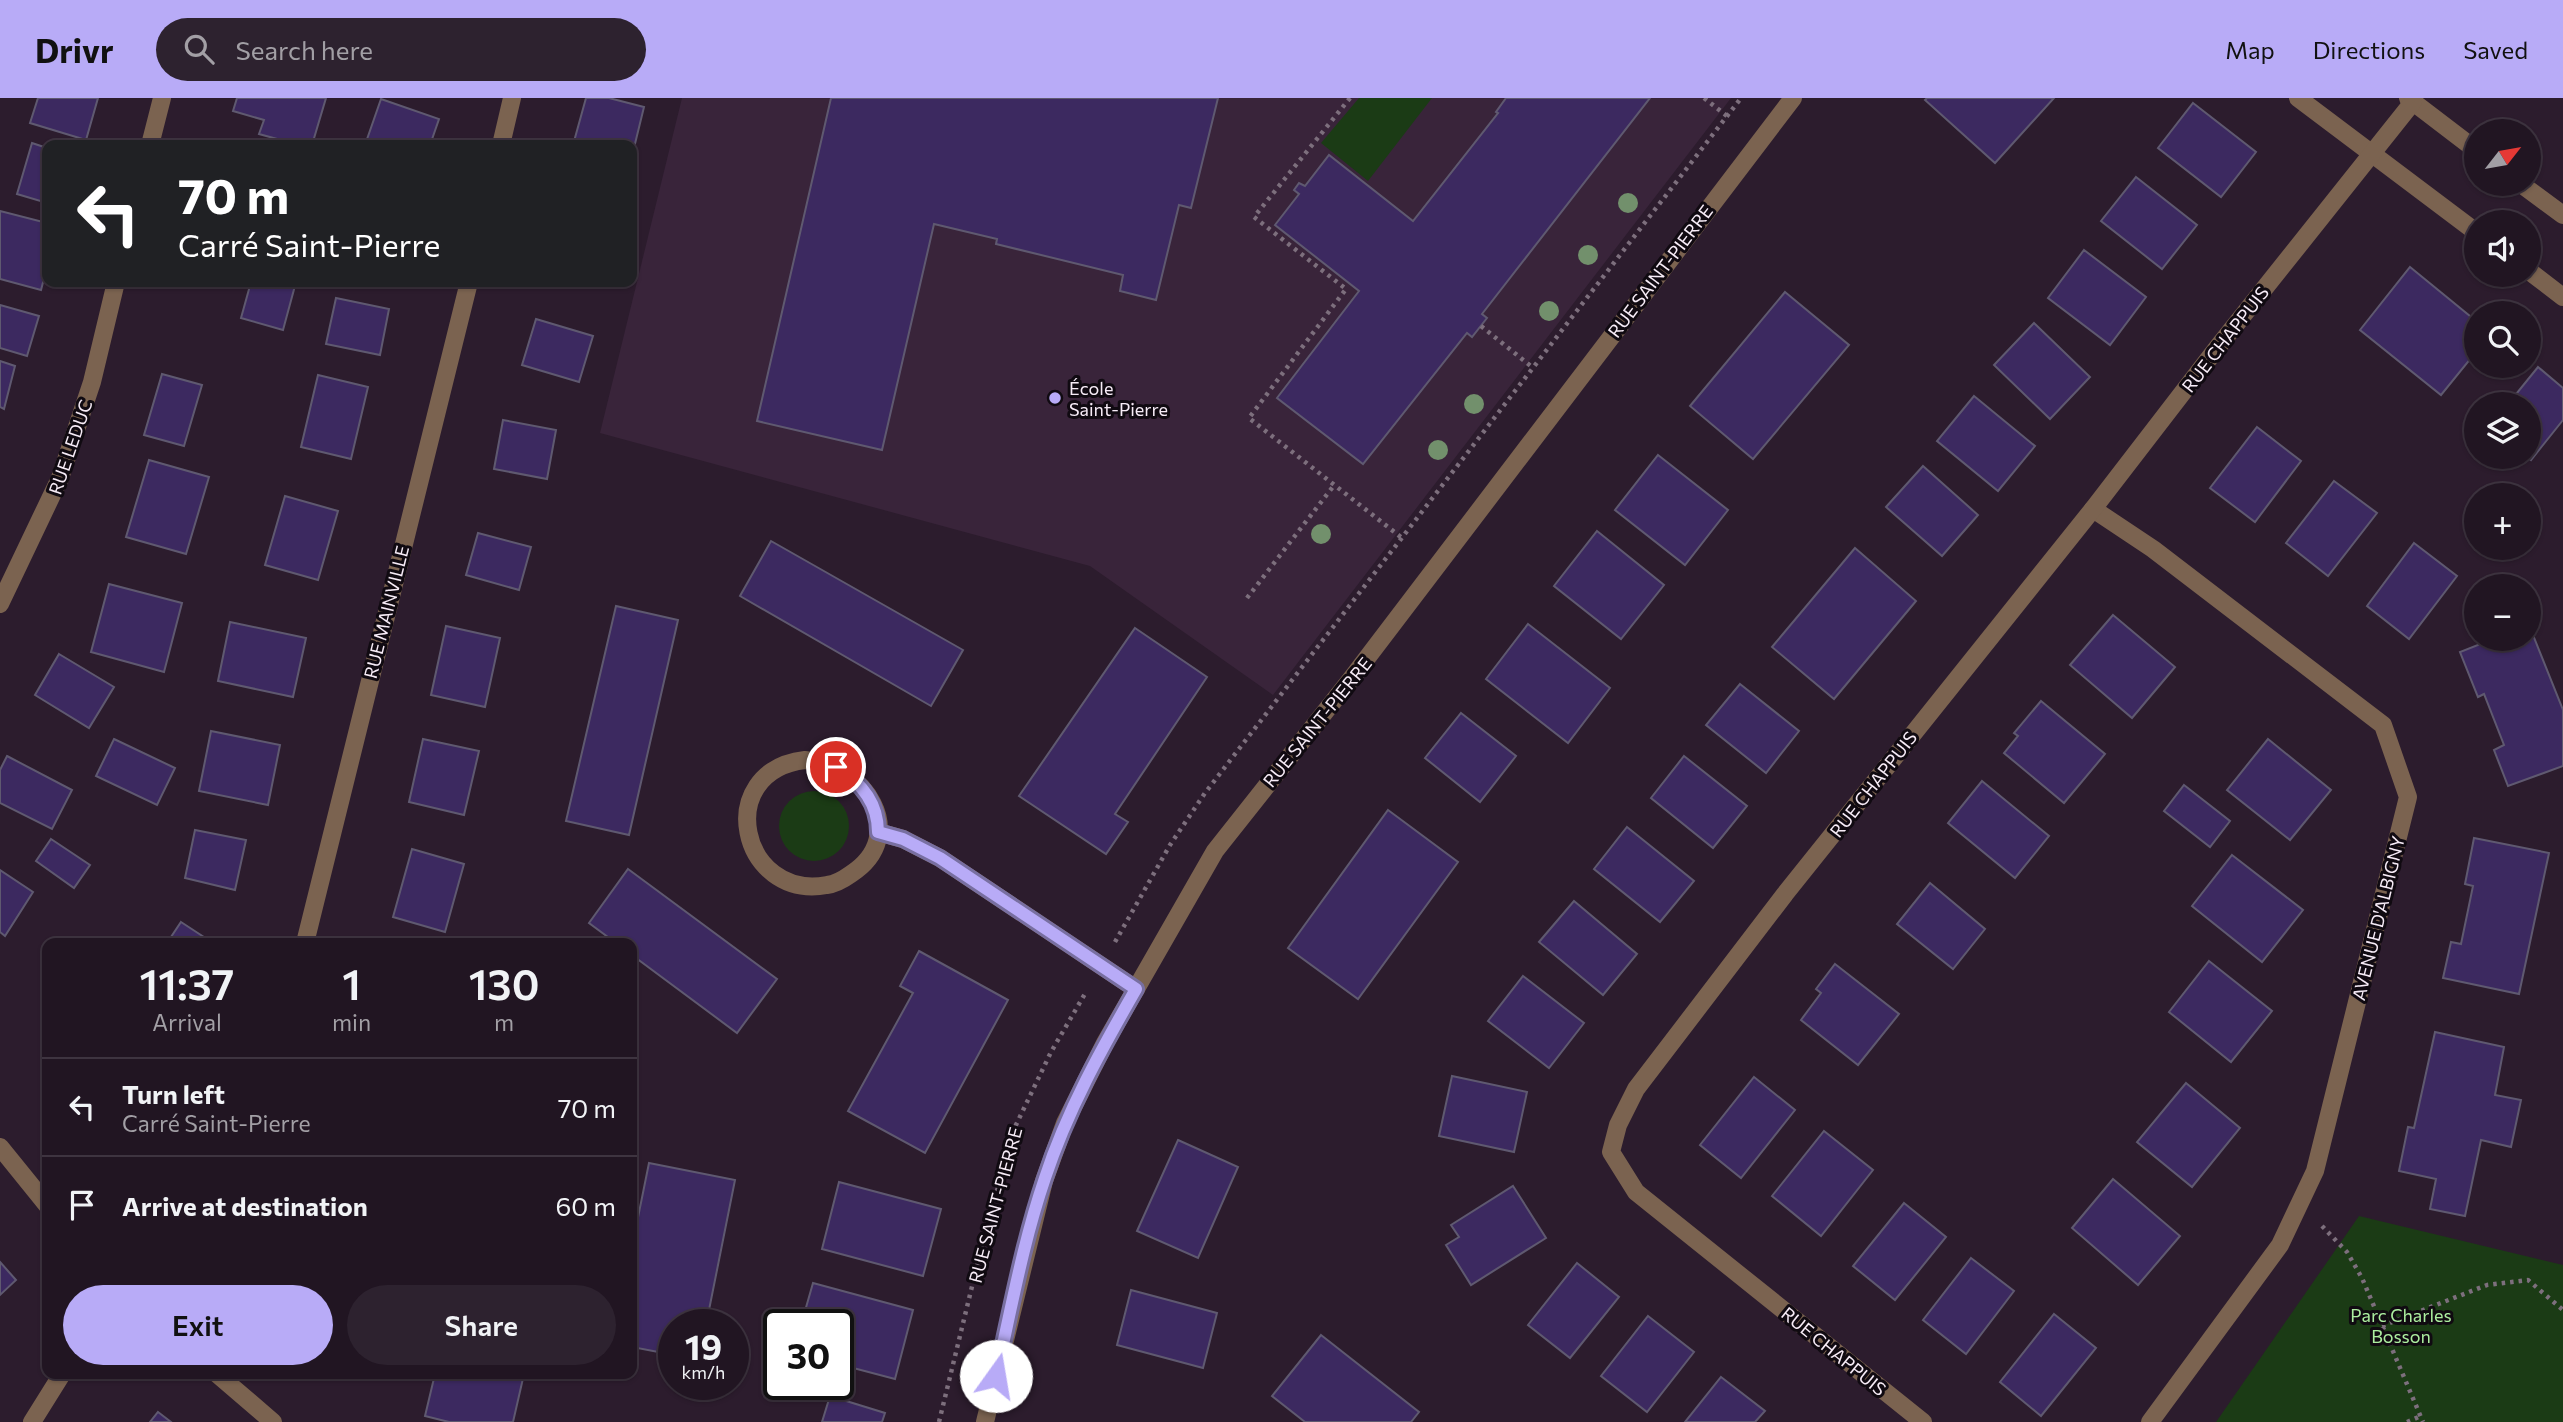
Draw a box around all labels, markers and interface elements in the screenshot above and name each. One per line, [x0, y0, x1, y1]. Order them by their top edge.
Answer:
search box [156, 18, 646, 81]
text: Drivr [35, 29, 114, 70]
icon: search [180, 30, 218, 68]
text: Search here [236, 34, 373, 65]
text: Map [2225, 35, 2275, 64]
text: Directions [2313, 35, 2425, 64]
text: Saved [2463, 35, 2528, 64]
north arrow [2464, 119, 2541, 196]
map controls [2464, 119, 2541, 651]
text: 70 m [178, 164, 289, 224]
icon: left [63, 168, 154, 259]
street label: RUE SAINT-PIERRE [1603, 200, 1717, 342]
button: sound [2464, 210, 2541, 287]
text: Carré Saint-Pierre [178, 224, 440, 264]
street label: RUE CHAPPUIS [2177, 282, 2273, 396]
button: search [2464, 301, 2541, 378]
place label: École Saint-Pierre [1069, 377, 1168, 420]
marker: École Saint-Pierre [1047, 390, 1063, 406]
button: layers [2464, 392, 2541, 469]
street label: RUE LEDUC [44, 397, 96, 497]
button: + [2464, 483, 2541, 560]
street label: RUE MAINVILLE [359, 543, 413, 681]
button: − [2464, 574, 2541, 651]
street label: RUE SAINT-PIERRE [1258, 653, 1376, 791]
street label: RUE CHAPPUIS [1825, 727, 1921, 841]
pin [806, 737, 866, 797]
icon: arrive [817, 748, 855, 786]
street label: AVENUE D'ALBIGNY [2347, 833, 2409, 1003]
text: 11:37 [140, 957, 234, 1009]
text: 1 [342, 957, 361, 1009]
text: 130 [469, 957, 539, 1009]
text: Arrival [152, 1008, 222, 1036]
text: min [332, 1008, 371, 1036]
text: m [494, 1008, 514, 1036]
text: Turn left [122, 1078, 225, 1109]
icon: left [63, 1088, 101, 1126]
text: 70 m [558, 1092, 616, 1123]
text: Carré Saint-Pierre [122, 1109, 311, 1137]
street label: RUE SAINT-PIERRE [964, 1125, 1026, 1285]
icon: arrive [63, 1186, 101, 1224]
text: Arrive at destination [122, 1190, 368, 1221]
text: 60 m [556, 1190, 616, 1221]
button: Exit [63, 1285, 333, 1365]
button: Share [347, 1285, 616, 1365]
street label: RUE CHAPPUIS [1777, 1302, 1891, 1400]
park label: Parc Charles Bosson [2350, 1304, 2452, 1347]
speed limit sign: 30 [763, 1309, 854, 1400]
text: 19 [685, 1324, 722, 1367]
position arrow [959, 1339, 1033, 1413]
text: km/h [682, 1361, 725, 1383]

